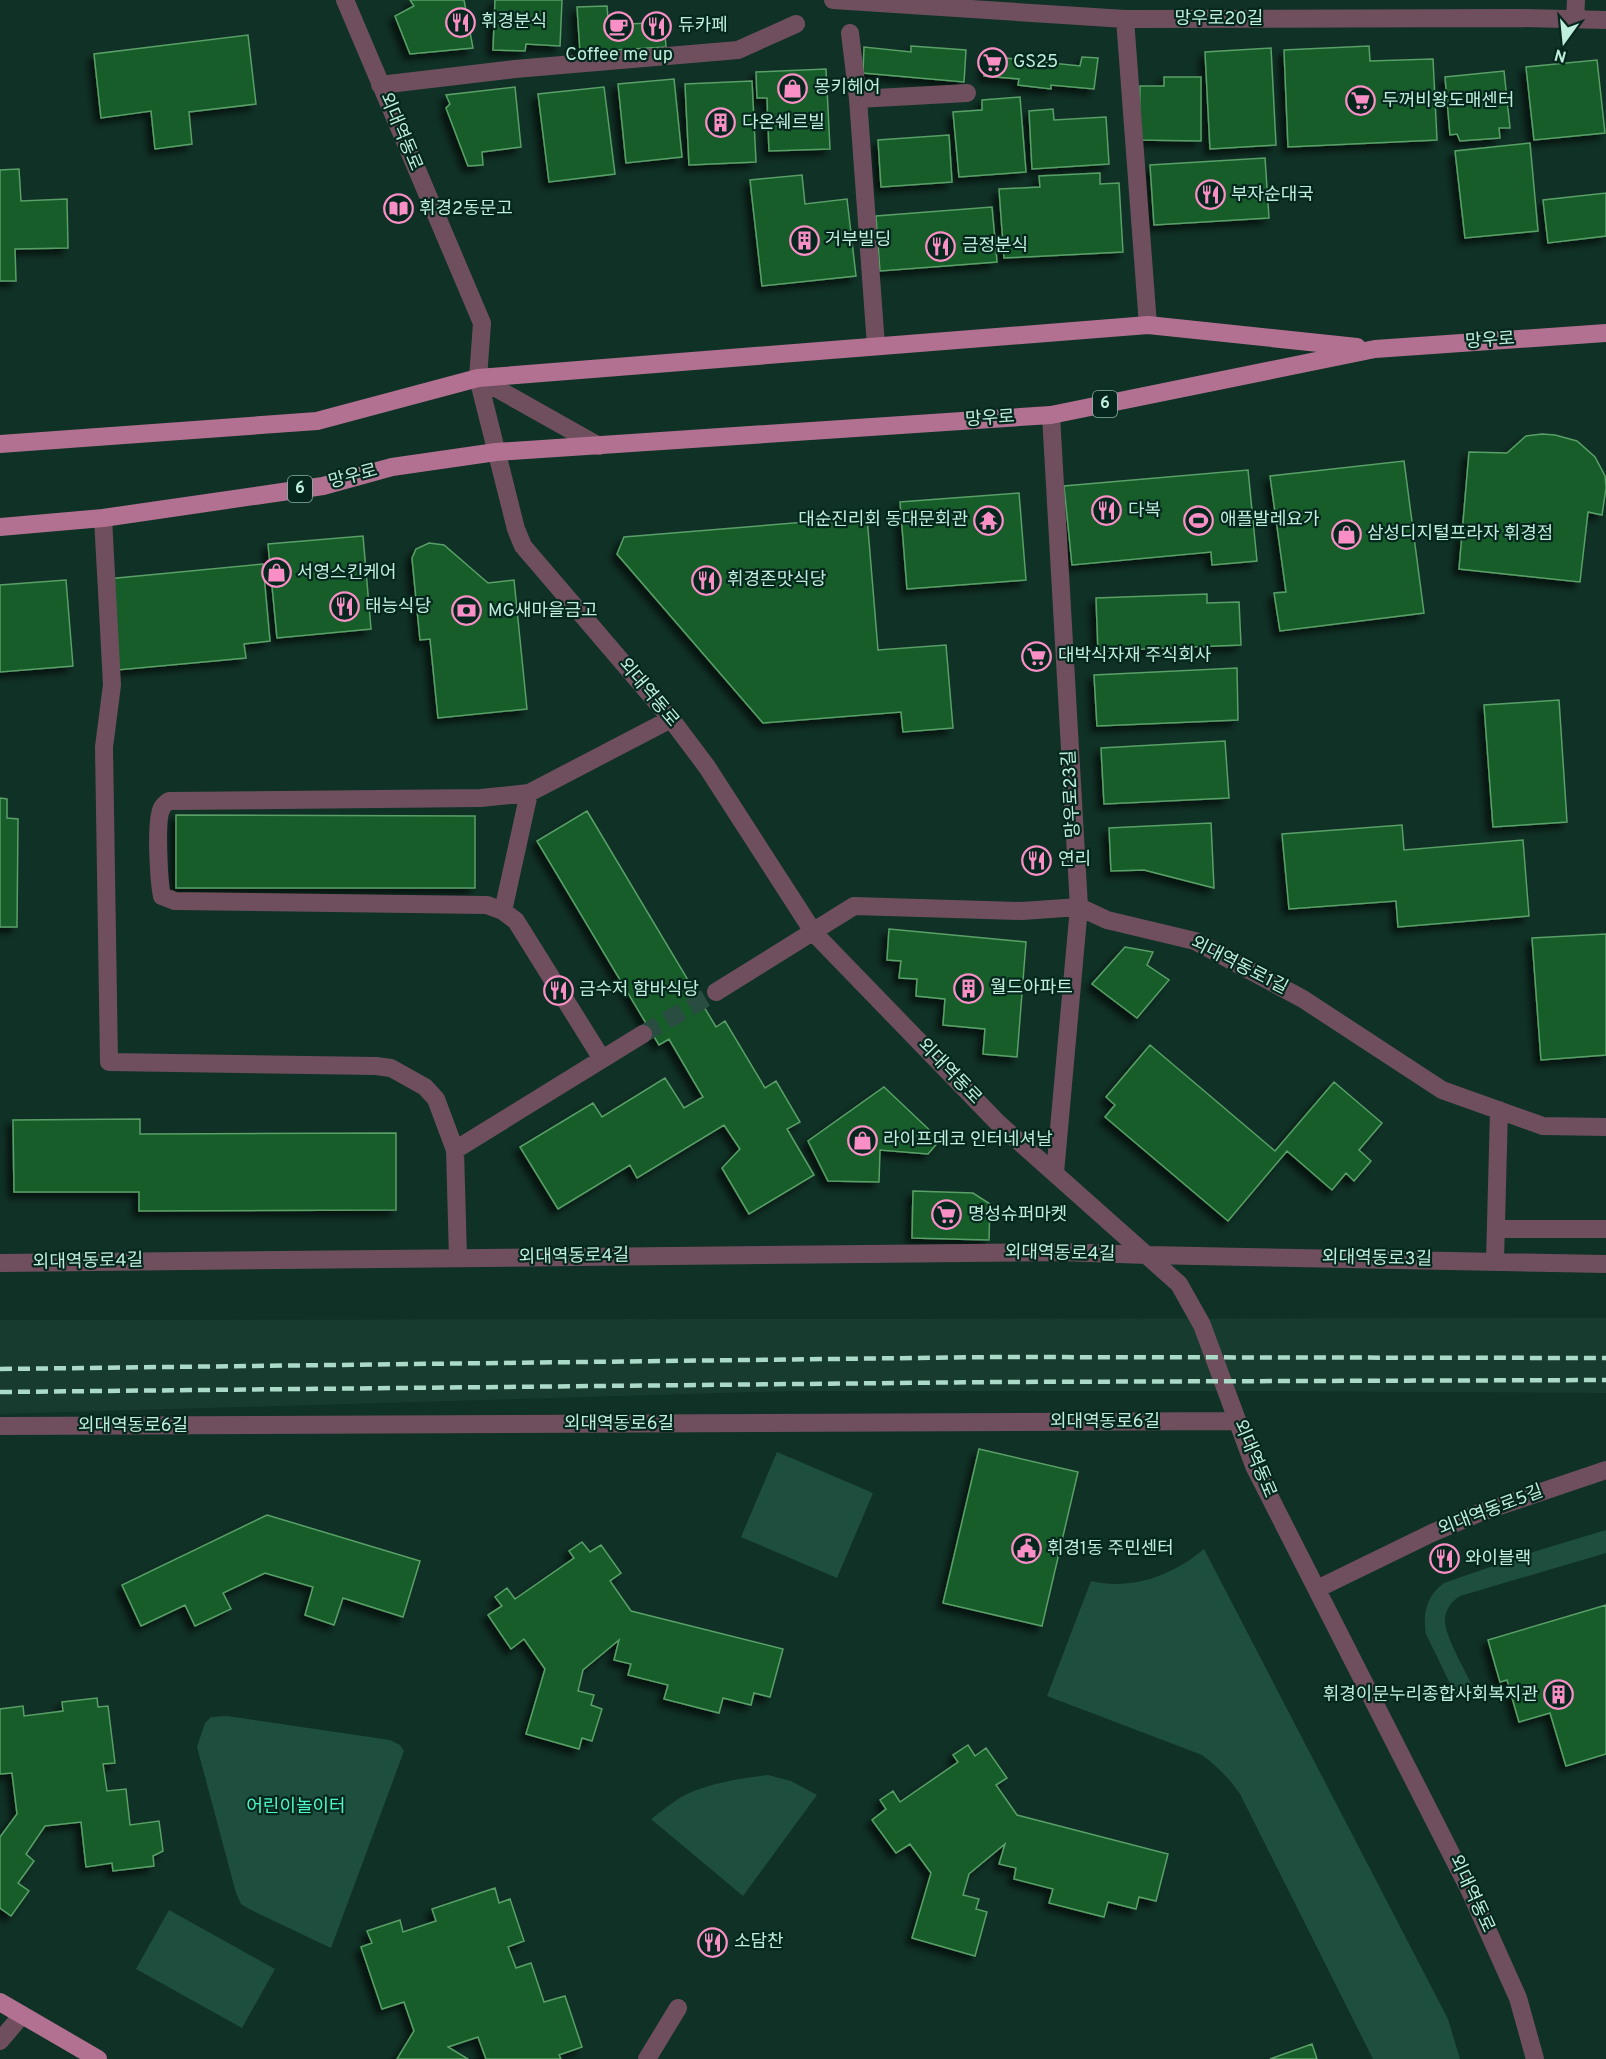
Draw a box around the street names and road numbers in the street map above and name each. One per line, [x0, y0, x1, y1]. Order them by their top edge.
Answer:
street label: 망우로20길 [1175, 8, 1263, 31]
street label: 외대역동로 [373, 89, 427, 175]
street label: 망우로 [1464, 328, 1516, 354]
road number: 6 [1093, 391, 1117, 417]
street label: 망우로 [964, 406, 1016, 432]
street label: 망우로 [326, 459, 380, 495]
road number: 6 [288, 476, 312, 502]
street label: 외대역동로 [613, 654, 683, 732]
street label: 망우로23길 [1058, 749, 1086, 839]
street label: 외대역동로1길 [1187, 932, 1291, 1000]
street label: 외대역동로 [912, 1034, 986, 1110]
street label: 외대역동로4길 [1005, 1242, 1115, 1266]
street label: 외대역동로4길 [519, 1245, 629, 1269]
street label: 외대역동로3길 [1322, 1247, 1432, 1271]
street label: 외대역동로4길 [33, 1250, 143, 1274]
street label: 외대역동로6길 [1050, 1411, 1160, 1434]
street label: 외대역동로6길 [564, 1413, 674, 1436]
street label: 외대역동로6길 [78, 1415, 188, 1438]
street label: 외대역동로 [1227, 1416, 1281, 1502]
street label: 외대역동로5길 [1435, 1480, 1547, 1542]
street label: 외대역동로 [1443, 1852, 1499, 1936]

